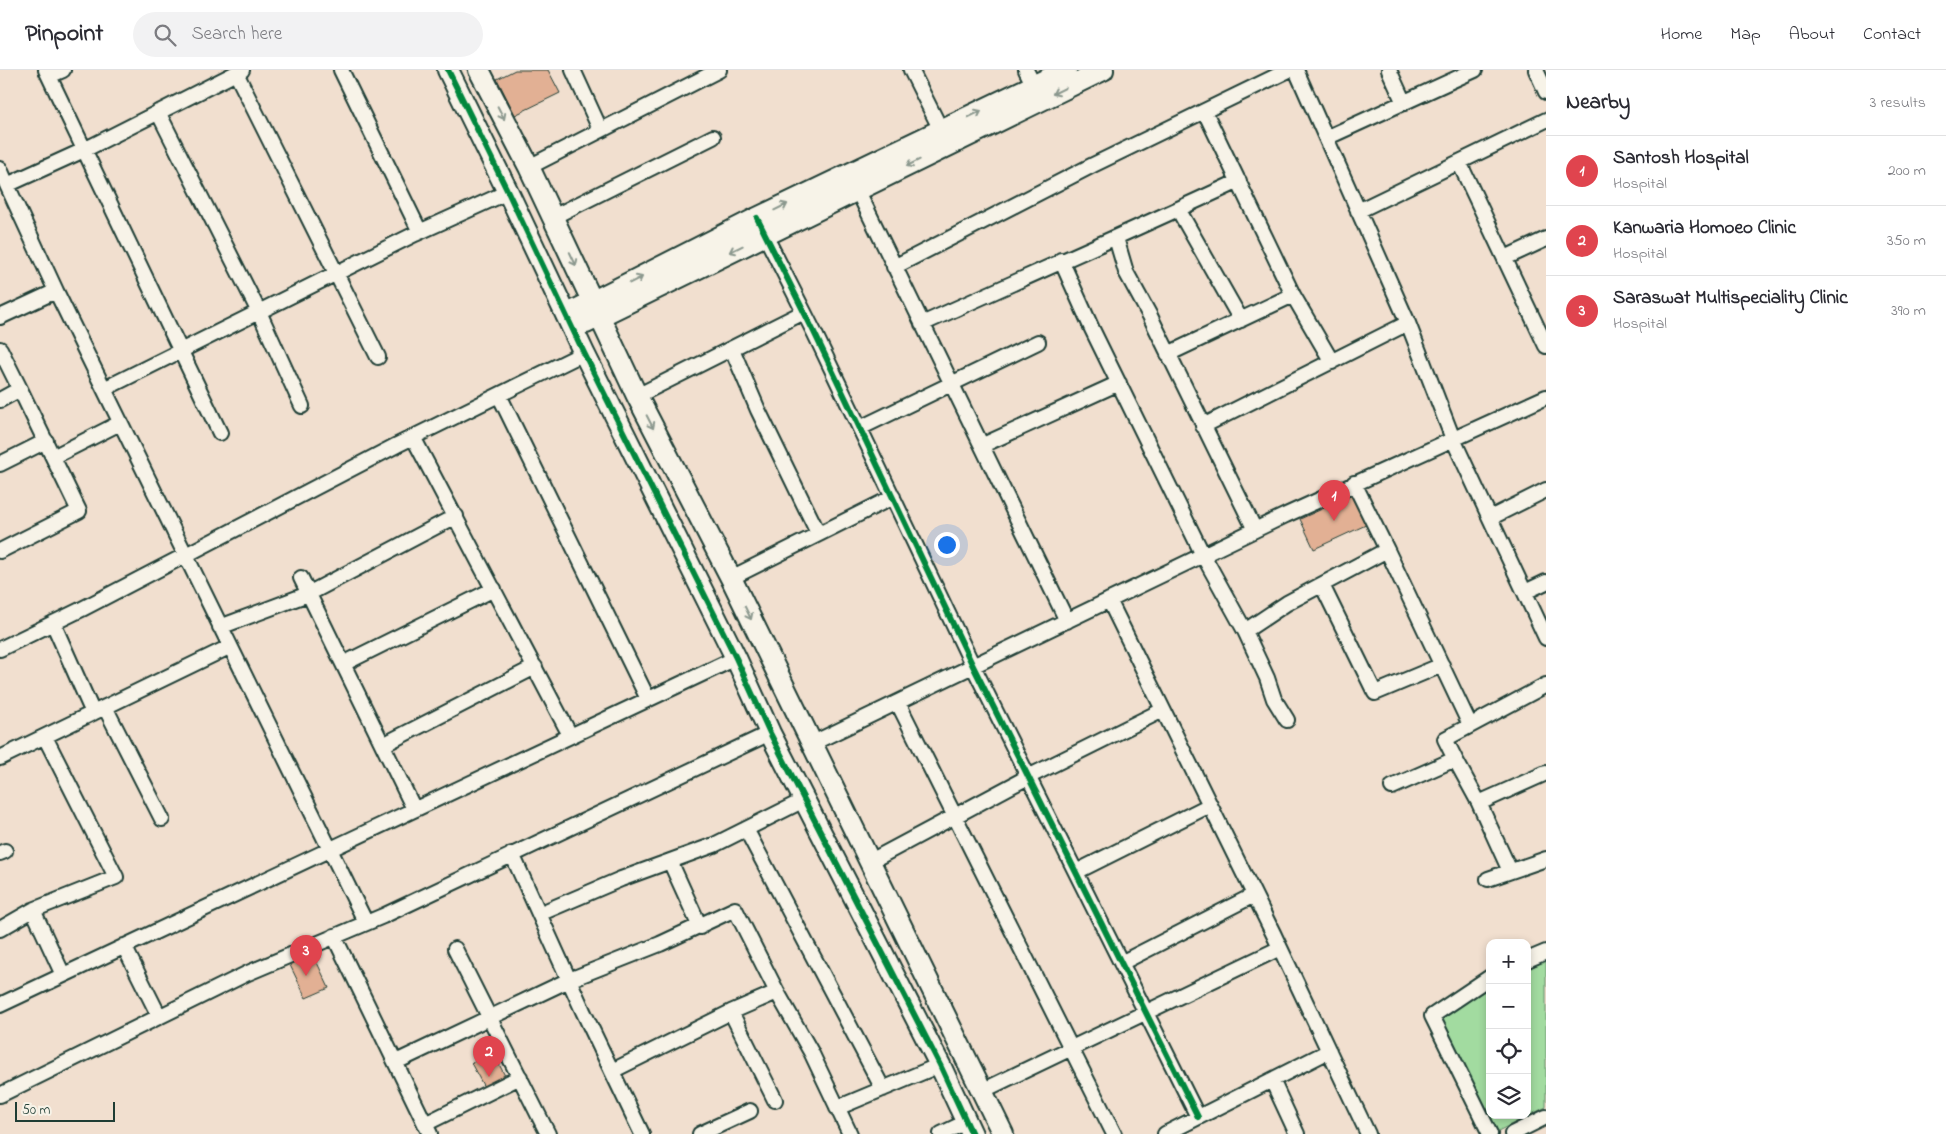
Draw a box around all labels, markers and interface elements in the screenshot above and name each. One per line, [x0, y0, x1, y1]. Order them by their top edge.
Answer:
search box [133, 12, 483, 57]
text: Pinpoint [25, 17, 103, 52]
icon: search [151, 21, 179, 49]
text: Search here [191, 21, 282, 48]
text: Home [1661, 22, 1702, 48]
text: Map [1730, 22, 1761, 48]
text: About [1789, 22, 1835, 48]
text: Contact [1863, 22, 1921, 48]
one-way arrow [1052, 87, 1067, 97]
text: Nearby [1566, 88, 1630, 118]
text: 3 results [1870, 91, 1926, 115]
one-way arrow [496, 106, 506, 121]
one-way arrow [967, 109, 982, 118]
text: Santosh Hospital [1613, 145, 1749, 172]
one-way arrow [906, 158, 921, 168]
text: 1 [1579, 159, 1585, 183]
text: 200 m [1888, 159, 1926, 183]
text: Hospital [1613, 172, 1667, 196]
one-way arrow [773, 201, 788, 211]
text: Kanwaria Homoeo Clinic [1613, 215, 1796, 242]
text: 2 [1578, 229, 1586, 253]
text: 350 m [1887, 229, 1926, 253]
text: Hospital [1613, 242, 1667, 266]
one-way arrow [729, 245, 744, 254]
one-way arrow [568, 252, 578, 267]
one-way arrow [628, 275, 643, 285]
text: Saraswat Multispeciality Clinic [1613, 285, 1848, 312]
text: 3 [1579, 299, 1585, 323]
text: 390 m [1891, 299, 1926, 323]
text: Hospital [1613, 312, 1667, 336]
one-way arrow [645, 414, 655, 429]
pin: 1 [1318, 480, 1350, 521]
your location [934, 532, 960, 558]
one-way arrow [744, 605, 753, 620]
pin: 3 [290, 935, 322, 976]
map controls [1486, 939, 1531, 1119]
button: + [1486, 939, 1531, 984]
button: − [1486, 984, 1531, 1029]
button: locate [1486, 1029, 1531, 1074]
pin: 2 [473, 1036, 505, 1077]
button: layers [1486, 1074, 1531, 1119]
scale bar [15, 1099, 115, 1122]
text: 50 m [22, 1100, 50, 1121]

